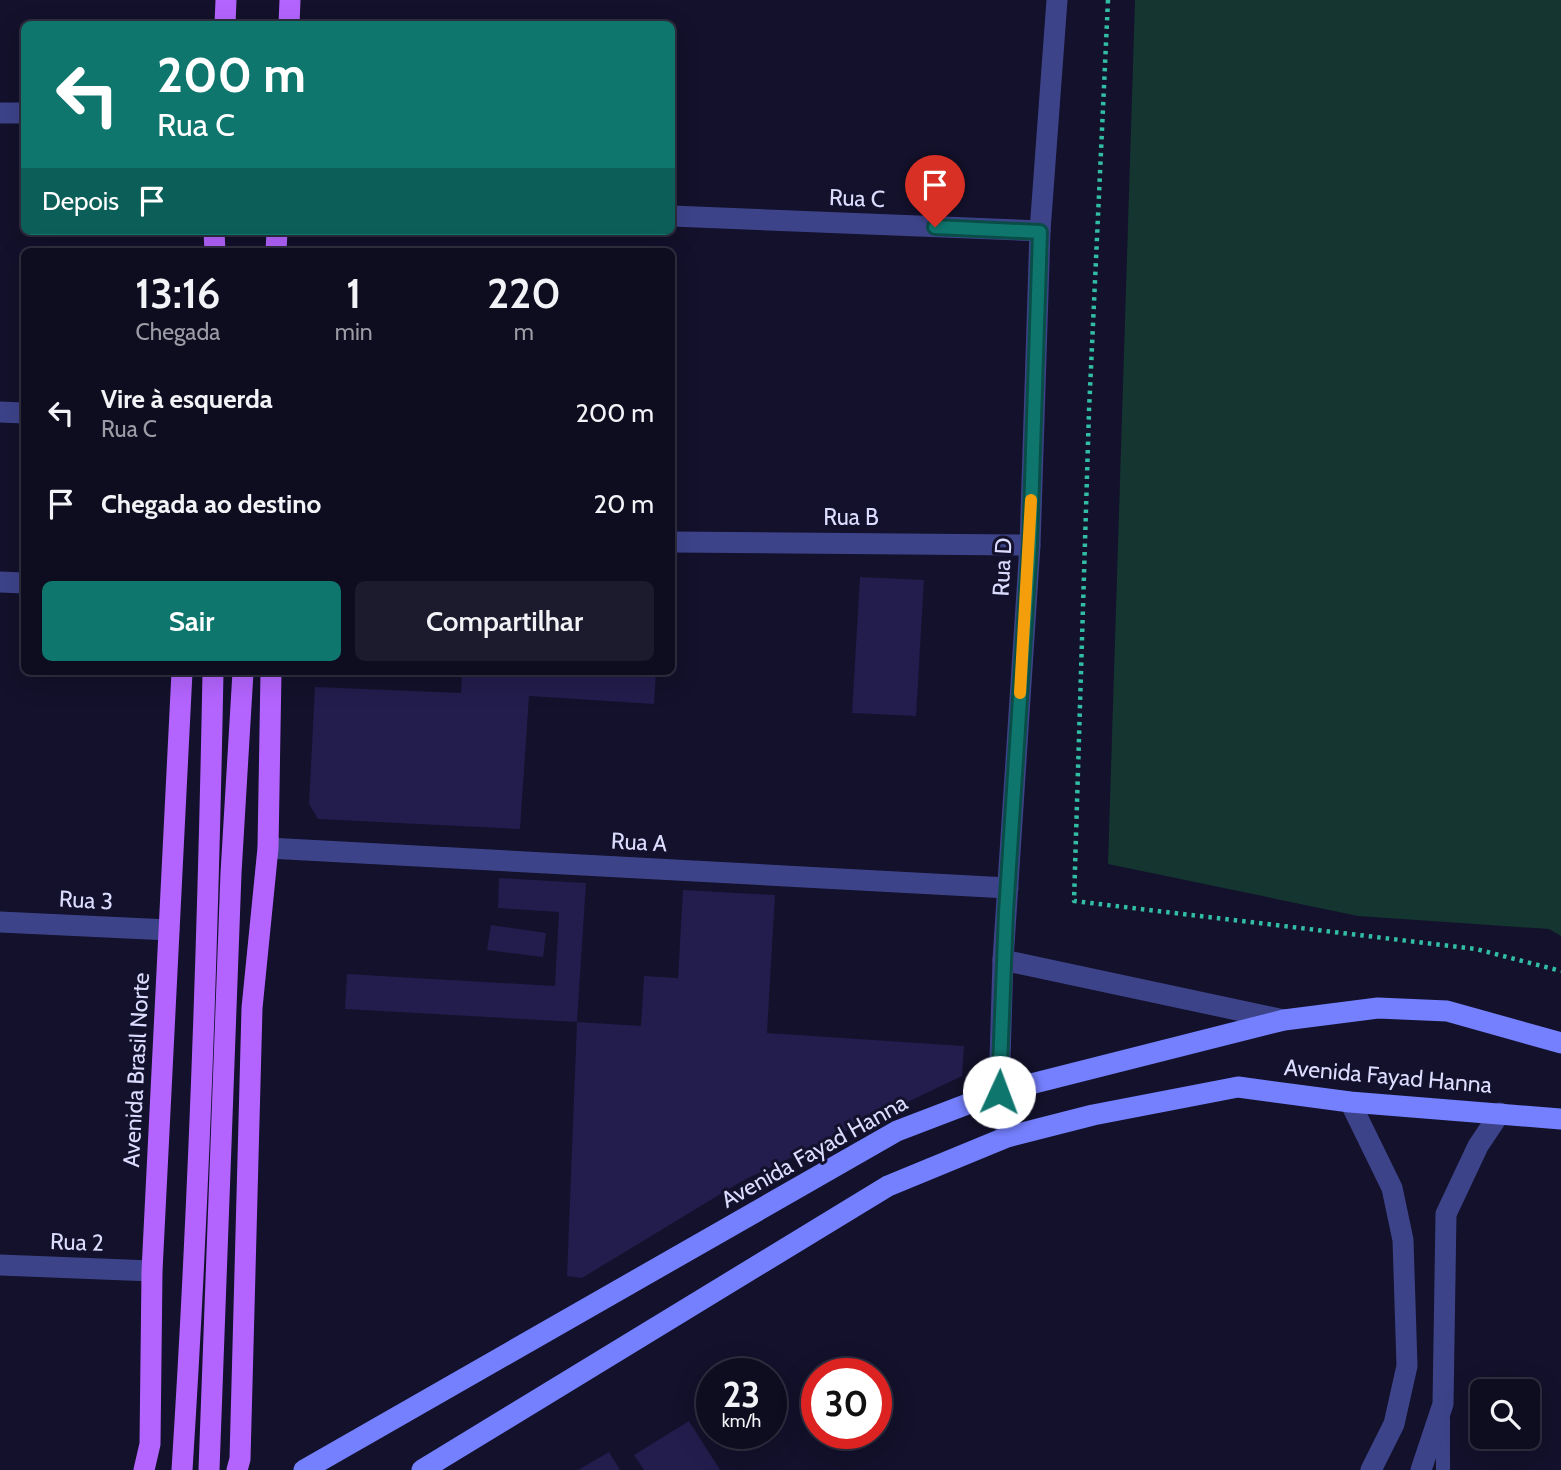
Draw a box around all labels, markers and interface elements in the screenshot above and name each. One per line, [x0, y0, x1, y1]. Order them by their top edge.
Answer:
text: 200 m [157, 45, 306, 104]
icon: left [42, 49, 133, 140]
text: Rua C [157, 105, 235, 144]
pin [905, 155, 965, 227]
icon: arrive [916, 166, 954, 204]
icon: arrive [133, 182, 171, 220]
street label: Rua C [829, 183, 885, 213]
text: Depois [42, 185, 119, 217]
text: 13:16 [135, 267, 220, 319]
text: 1 [346, 267, 361, 319]
text: 220 [487, 267, 561, 319]
text: Chegada [136, 318, 220, 346]
text: min [335, 318, 373, 346]
text: m [514, 318, 534, 346]
text: Vire à esquerda [101, 383, 273, 415]
icon: left [42, 394, 80, 432]
text: 200 m [575, 397, 654, 429]
text: Rua C [101, 415, 157, 443]
icon: arrive [42, 485, 80, 523]
text: Chegada ao destino [101, 488, 321, 520]
text: 20 m [594, 488, 654, 520]
street label: Rua B [823, 503, 879, 531]
street label: Rua D [986, 537, 1018, 597]
button: Sair [42, 581, 341, 661]
button: Compartilhar [355, 581, 654, 661]
street label: Rua A [610, 827, 668, 857]
street label: Rua 3 [58, 885, 114, 915]
street label: Avenida Brasil Norte [117, 972, 155, 1168]
street label: Avenida Fayad Hanna [1283, 1053, 1493, 1099]
position arrow [962, 1055, 1036, 1129]
street label: Avenida Fayad Hanna [716, 1088, 912, 1214]
street label: Rua 2 [50, 1227, 104, 1257]
speed limit sign: 30 [801, 1358, 892, 1449]
text: 23 [723, 1373, 760, 1416]
map controls [1470, 1379, 1540, 1449]
button: search [1470, 1379, 1540, 1449]
text: km/h [722, 1410, 761, 1432]

